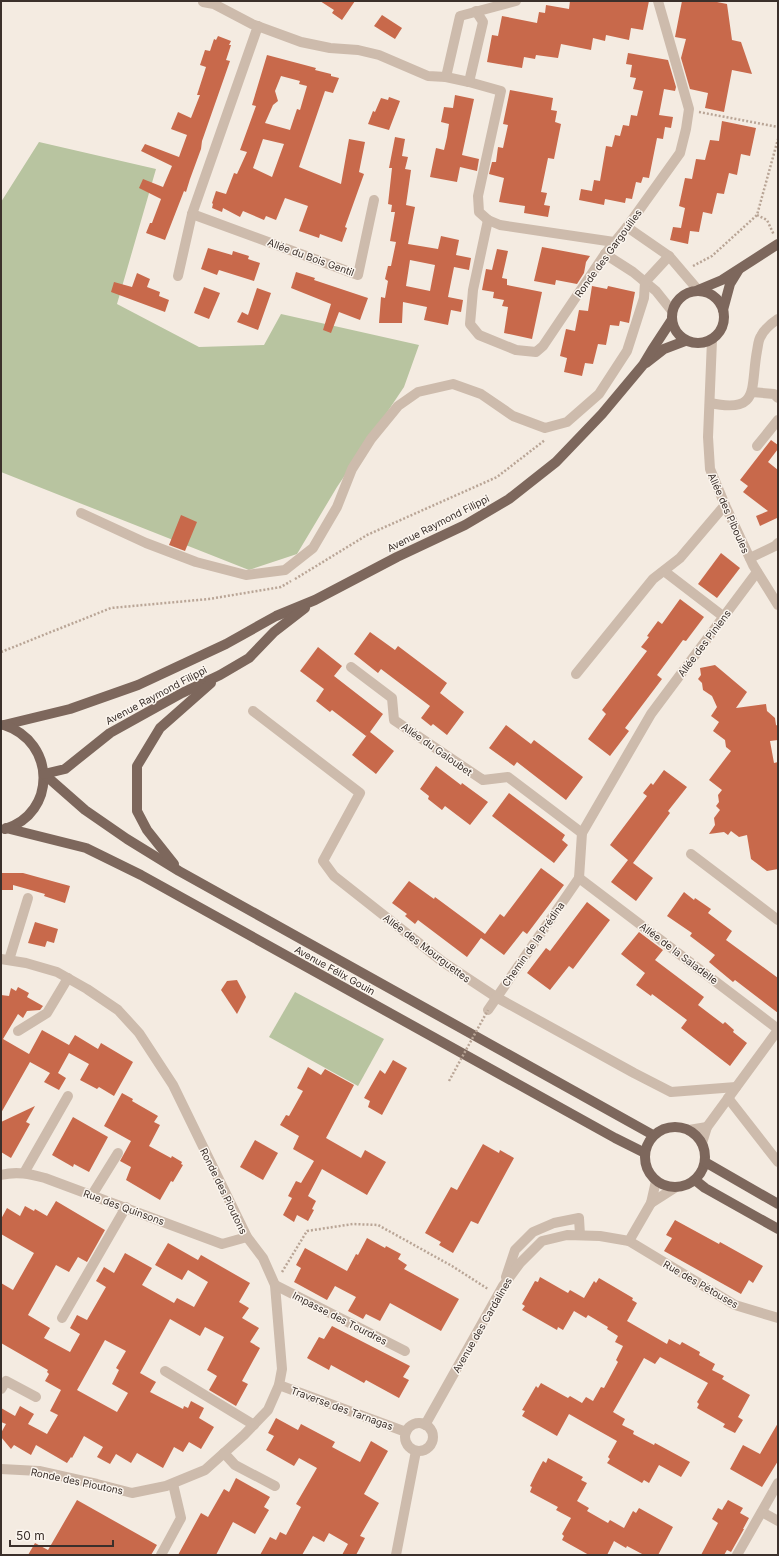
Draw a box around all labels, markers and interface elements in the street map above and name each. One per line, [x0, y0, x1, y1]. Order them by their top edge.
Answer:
street label: Ronde des Gargouilles [572, 207, 644, 299]
street label: Allée du Bois Gentil [266, 236, 356, 278]
street label: Allée des Piboules [706, 471, 752, 555]
street label: Avenue Raymond Filippi [385, 492, 491, 554]
street label: Allée des Piniens [675, 607, 733, 679]
street label: Avenue Raymond Filippi [103, 663, 209, 727]
street label: Allée du Galoubet [399, 720, 475, 778]
street label: Chemin de la Prédina [499, 899, 567, 989]
street label: Allée des Mourguettes [381, 911, 473, 985]
street label: Allée de la Saladelle [638, 920, 720, 986]
street label: Avenue Félix Gouin [293, 943, 377, 997]
street label: Ronde des Pioutons [198, 1146, 250, 1236]
street label: Rue des Quinsons [82, 1187, 166, 1227]
street label: Rue des Pétouses [661, 1258, 741, 1310]
street label: Avenue des Cardalines [450, 1275, 514, 1375]
street label: Impasse des Tourdres [291, 1289, 389, 1347]
street label: Traverse des Tarnagas [289, 1384, 395, 1432]
street label: Ronde des Pioutons [30, 1465, 124, 1497]
scale bar [10, 1522, 113, 1548]
text: 50 m [16, 1528, 45, 1543]

